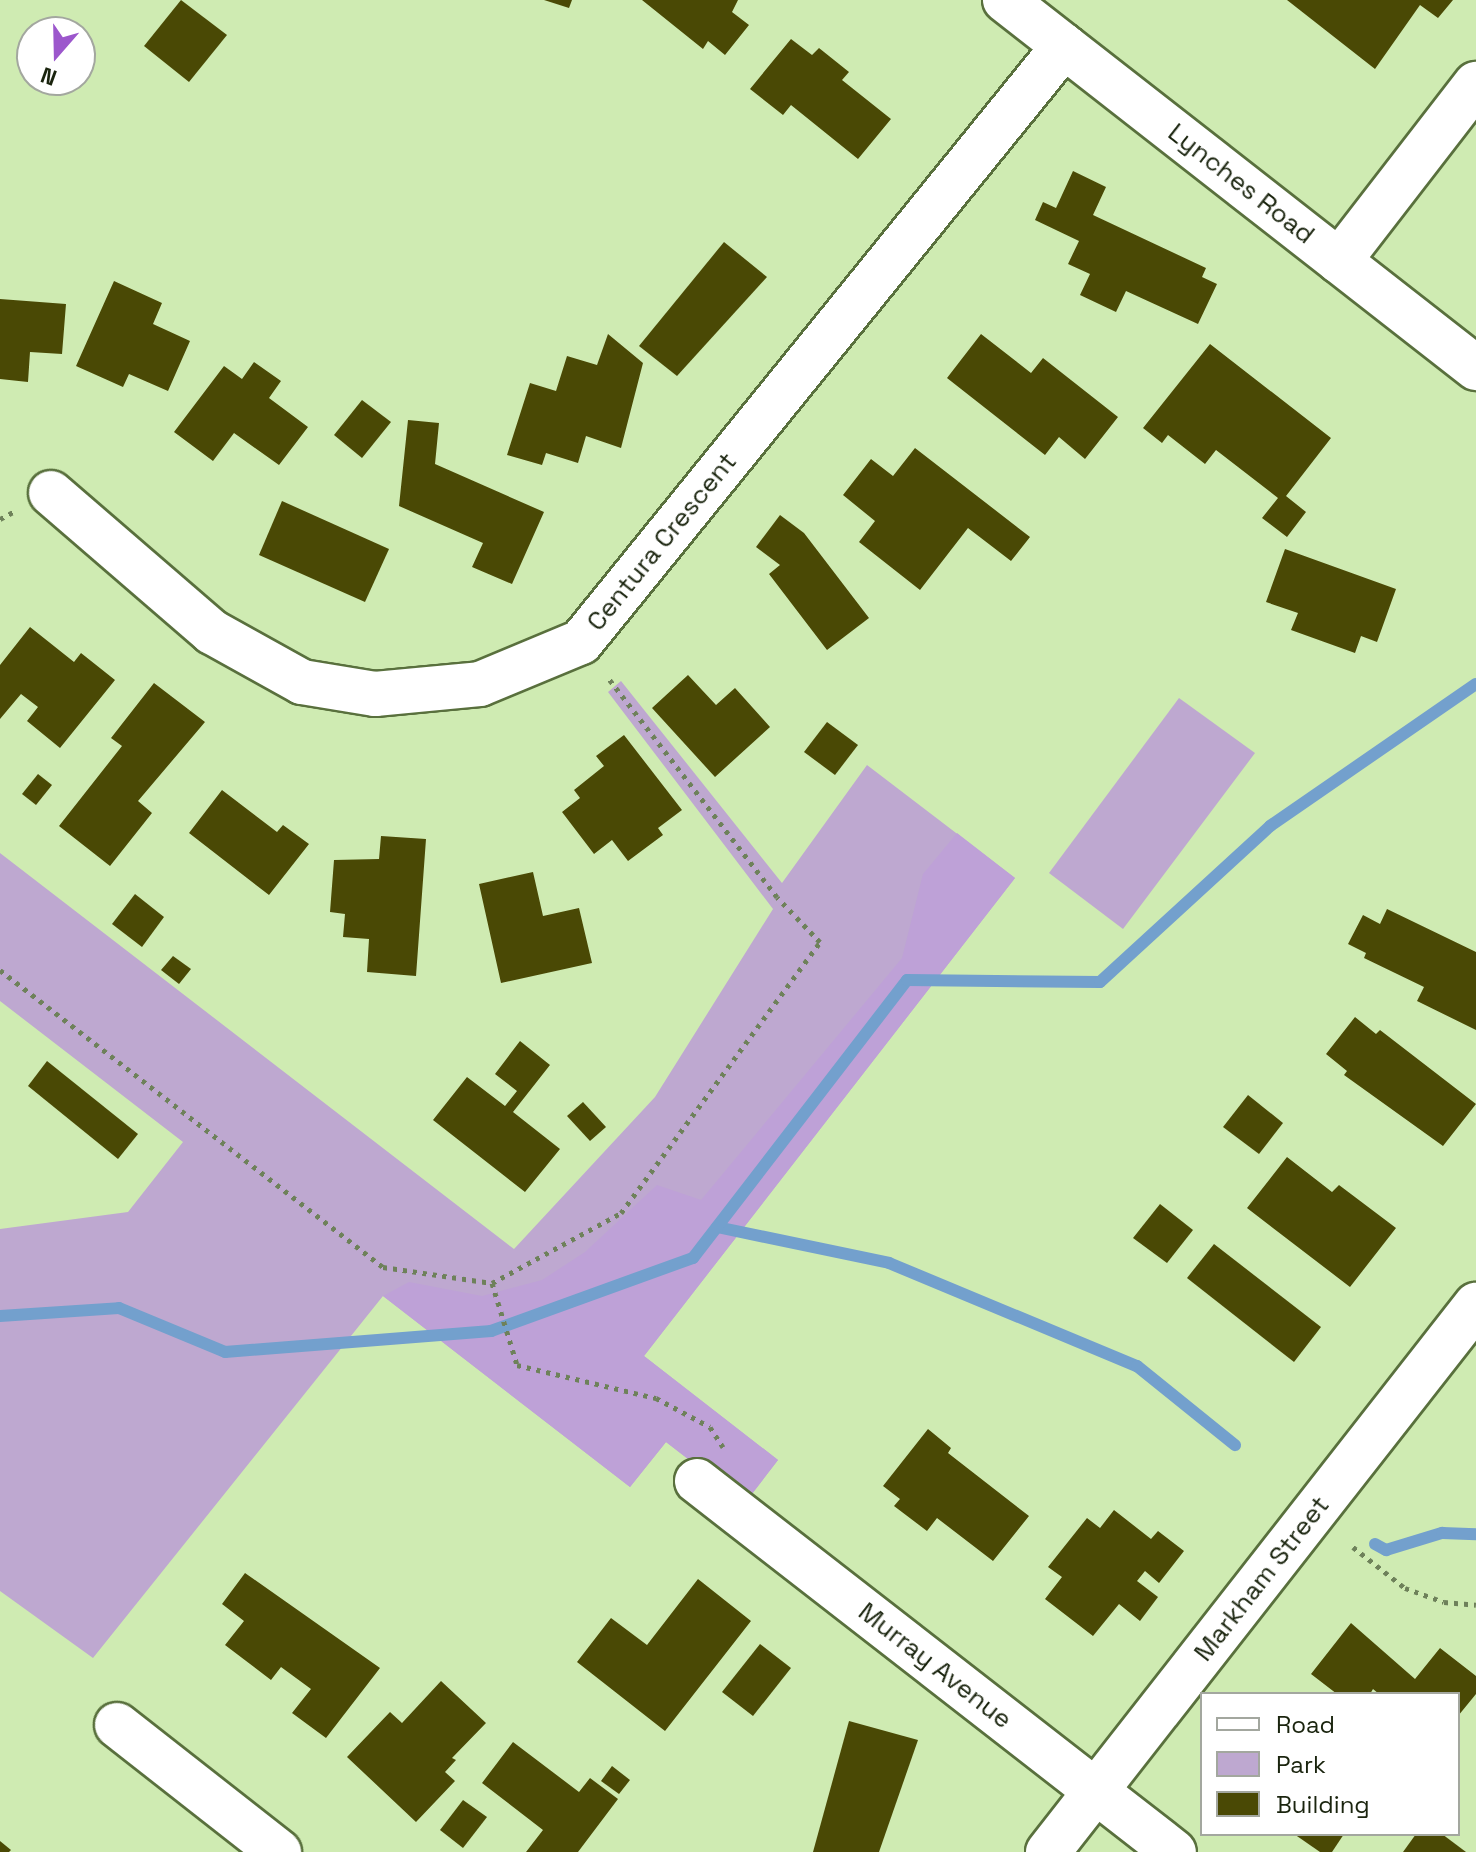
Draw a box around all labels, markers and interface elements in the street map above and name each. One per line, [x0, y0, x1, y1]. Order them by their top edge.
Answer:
north arrow [16, 16, 96, 96]
text: N [37, 61, 60, 92]
street label: Lynches Road [1162, 117, 1320, 251]
street label: Centura Crescent [581, 447, 743, 637]
street label: Markham Street [1188, 1490, 1336, 1668]
street label: Murray Avenue [852, 1596, 1018, 1736]
legend [1200, 1692, 1460, 1836]
text: Road [1276, 1709, 1335, 1740]
text: Park [1276, 1749, 1326, 1780]
text: Building [1276, 1789, 1370, 1820]

